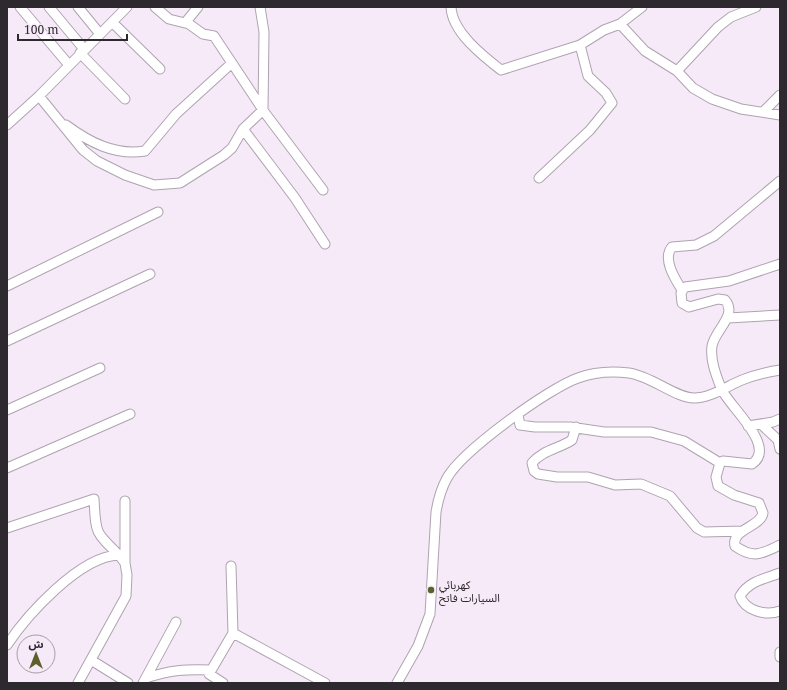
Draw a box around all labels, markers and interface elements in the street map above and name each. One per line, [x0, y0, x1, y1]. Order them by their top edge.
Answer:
scale bar [18, 16, 127, 42]
text: 100 m [24, 21, 59, 38]
place label: كهربائي السيارات فاتح [439, 577, 500, 606]
marker: كهربائي السيارات فاتح [426, 585, 436, 595]
north arrow [16, 634, 56, 674]
text: ش [28, 636, 44, 651]

